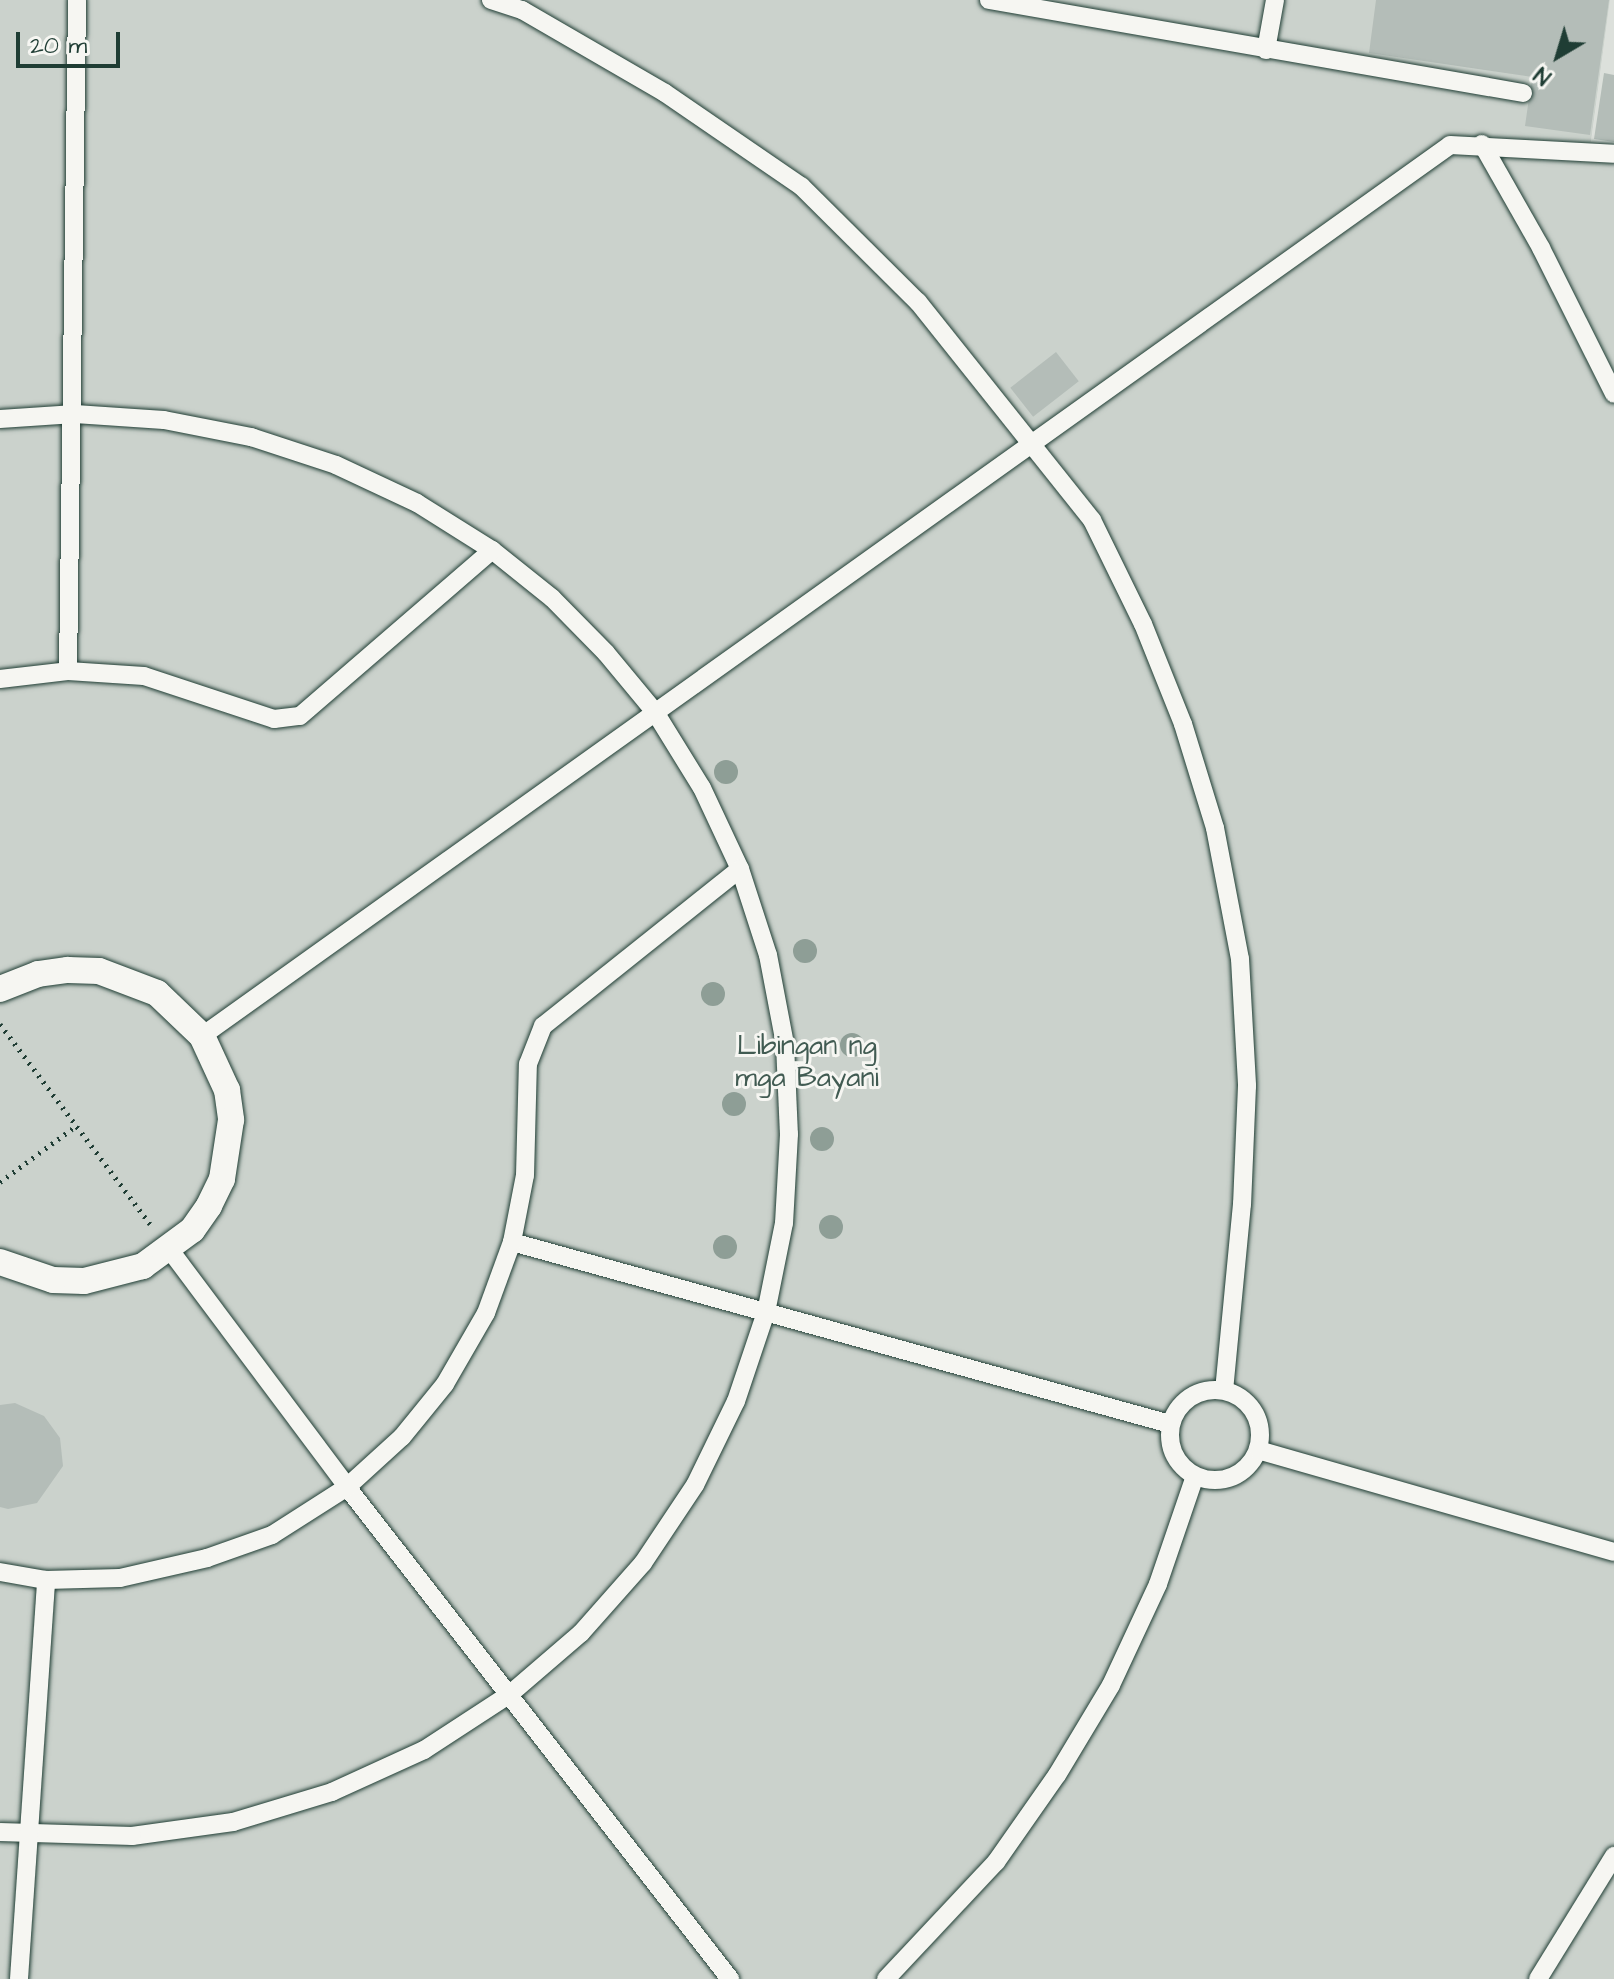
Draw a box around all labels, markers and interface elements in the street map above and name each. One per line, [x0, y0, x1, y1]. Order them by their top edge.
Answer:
scale bar [20, 16, 124, 66]
north arrow [1518, 16, 1598, 96]
text: 20 m [30, 29, 87, 63]
text: N [1528, 59, 1558, 92]
park label: Libingan ng mga Bayani [735, 1029, 879, 1095]

